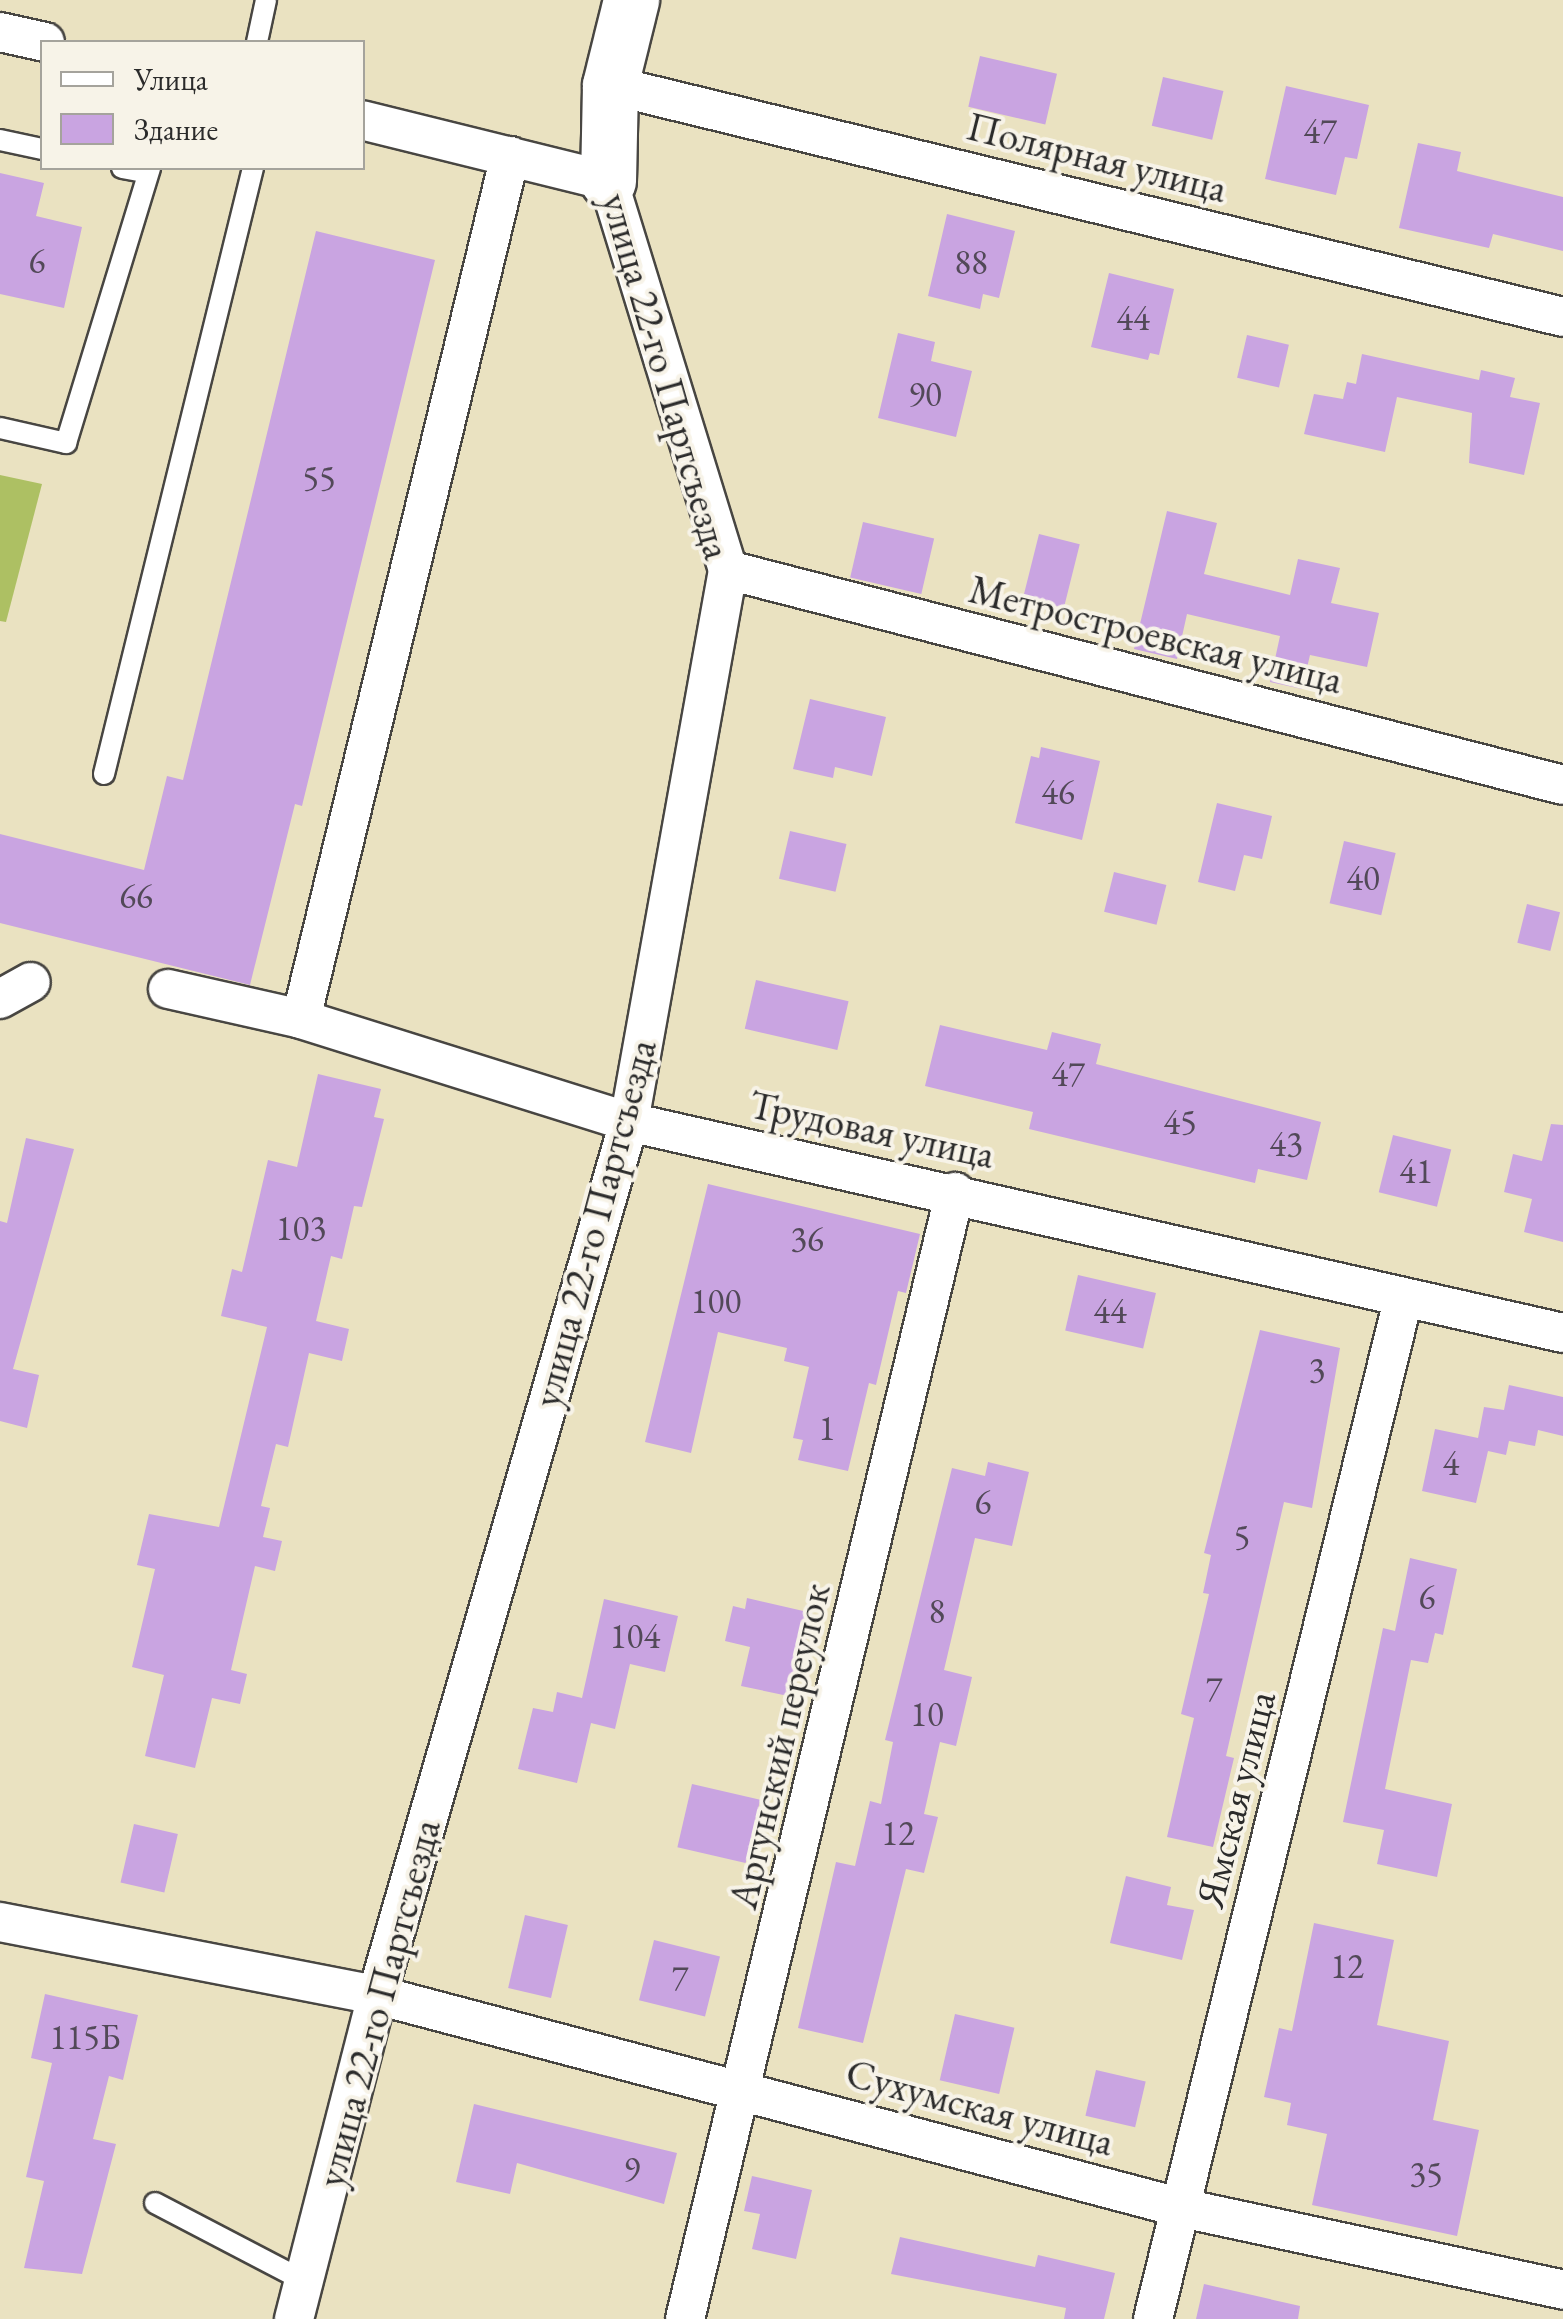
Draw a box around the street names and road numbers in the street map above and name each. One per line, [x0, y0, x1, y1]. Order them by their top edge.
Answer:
street label: Полярная улица [962, 102, 1232, 212]
street label: улица 22-го Партсъезда [592, 187, 742, 565]
street label: Метростроевская улица [964, 564, 1348, 704]
street label: улица 22-го Партсъезда [522, 1034, 666, 1412]
street label: Трудовая улица [745, 1080, 999, 1178]
street label: Аргунский переулок [718, 1578, 840, 1914]
street label: Ямская улица [1185, 1686, 1285, 1912]
street label: улица 22-го Партсъезда [306, 1814, 450, 2192]
street label: Сухумская улица [841, 2048, 1119, 2166]

